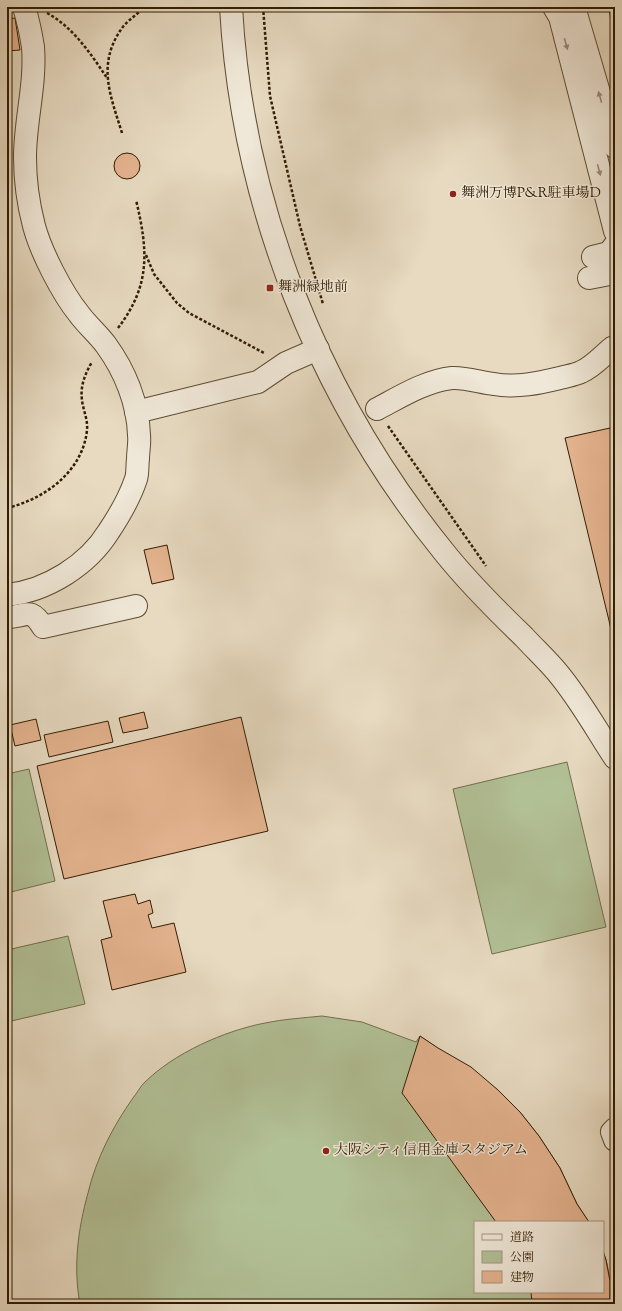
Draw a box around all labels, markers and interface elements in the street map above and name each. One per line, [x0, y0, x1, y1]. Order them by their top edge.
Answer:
one-way arrow [564, 38, 570, 50]
one-way arrow [597, 90, 603, 102]
one-way arrow [596, 164, 602, 176]
place label: 舞洲万博P&R駐車場D [461, 184, 601, 204]
marker: 舞洲万博P&R駐車場D [448, 189, 458, 199]
place label: 舞洲緑地前 [278, 278, 348, 298]
marker: 舞洲緑地前 [265, 283, 275, 293]
place label: 大阪シティ信用金庫スタジアム [334, 1141, 528, 1161]
marker: 大阪シティ信用金庫スタジアム [321, 1146, 331, 1156]
legend [474, 1221, 604, 1293]
text: 道路 [510, 1229, 534, 1247]
text: 公園 [510, 1249, 534, 1267]
text: 建物 [510, 1269, 534, 1287]

